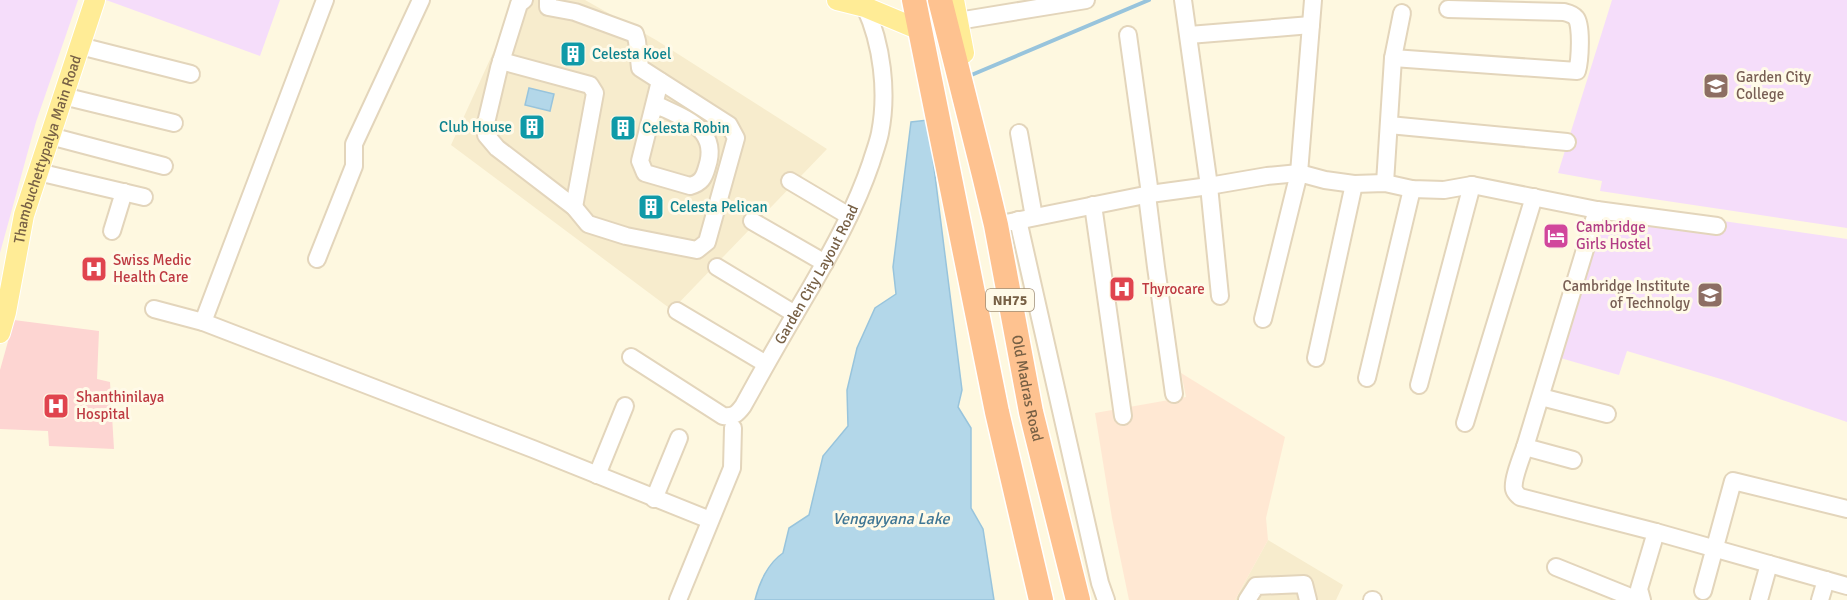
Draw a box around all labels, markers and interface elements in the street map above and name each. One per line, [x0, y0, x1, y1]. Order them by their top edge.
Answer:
building icon: Celesta Koel [558, 39, 588, 69]
place label: Celesta Koel [592, 45, 671, 63]
street label: Thambuchettypalya Main Road [10, 53, 85, 245]
place label: Garden City College [1736, 68, 1811, 103]
school or university icon: Garden City College [1701, 71, 1731, 101]
building icon: Club House [517, 112, 547, 142]
building icon: Celesta Robin [608, 113, 638, 143]
place label: Club House [439, 118, 512, 136]
place label: Celesta Robin [642, 119, 730, 137]
building icon: Celesta Pelican [636, 192, 666, 222]
place label: Celesta Pelican [670, 198, 768, 216]
street label: Garden City Layout Road [771, 202, 862, 347]
place label: Cambridge Girls Hostel [1576, 218, 1651, 253]
hotel icon: Cambridge Girls Hostel [1541, 221, 1571, 251]
place label: Swiss Medic Health Care [113, 251, 191, 286]
hospital icon: Swiss Medic Health Care [79, 254, 109, 284]
hospital icon: Thyrocare [1107, 274, 1137, 304]
place label: Cambridge Institute of Technolgy [1562, 277, 1690, 312]
place label: Thyrocare [1142, 280, 1205, 298]
school or university icon: Cambridge Institute of Technolgy [1695, 280, 1725, 310]
road number: NH75 [986, 289, 1034, 311]
street label: Old Madras Road [1008, 334, 1047, 443]
place label: Shanthinilaya Hospital [76, 388, 164, 423]
hospital icon: Shanthinilaya Hospital [41, 391, 71, 421]
water label: Vengayyana Lake [833, 509, 950, 529]

